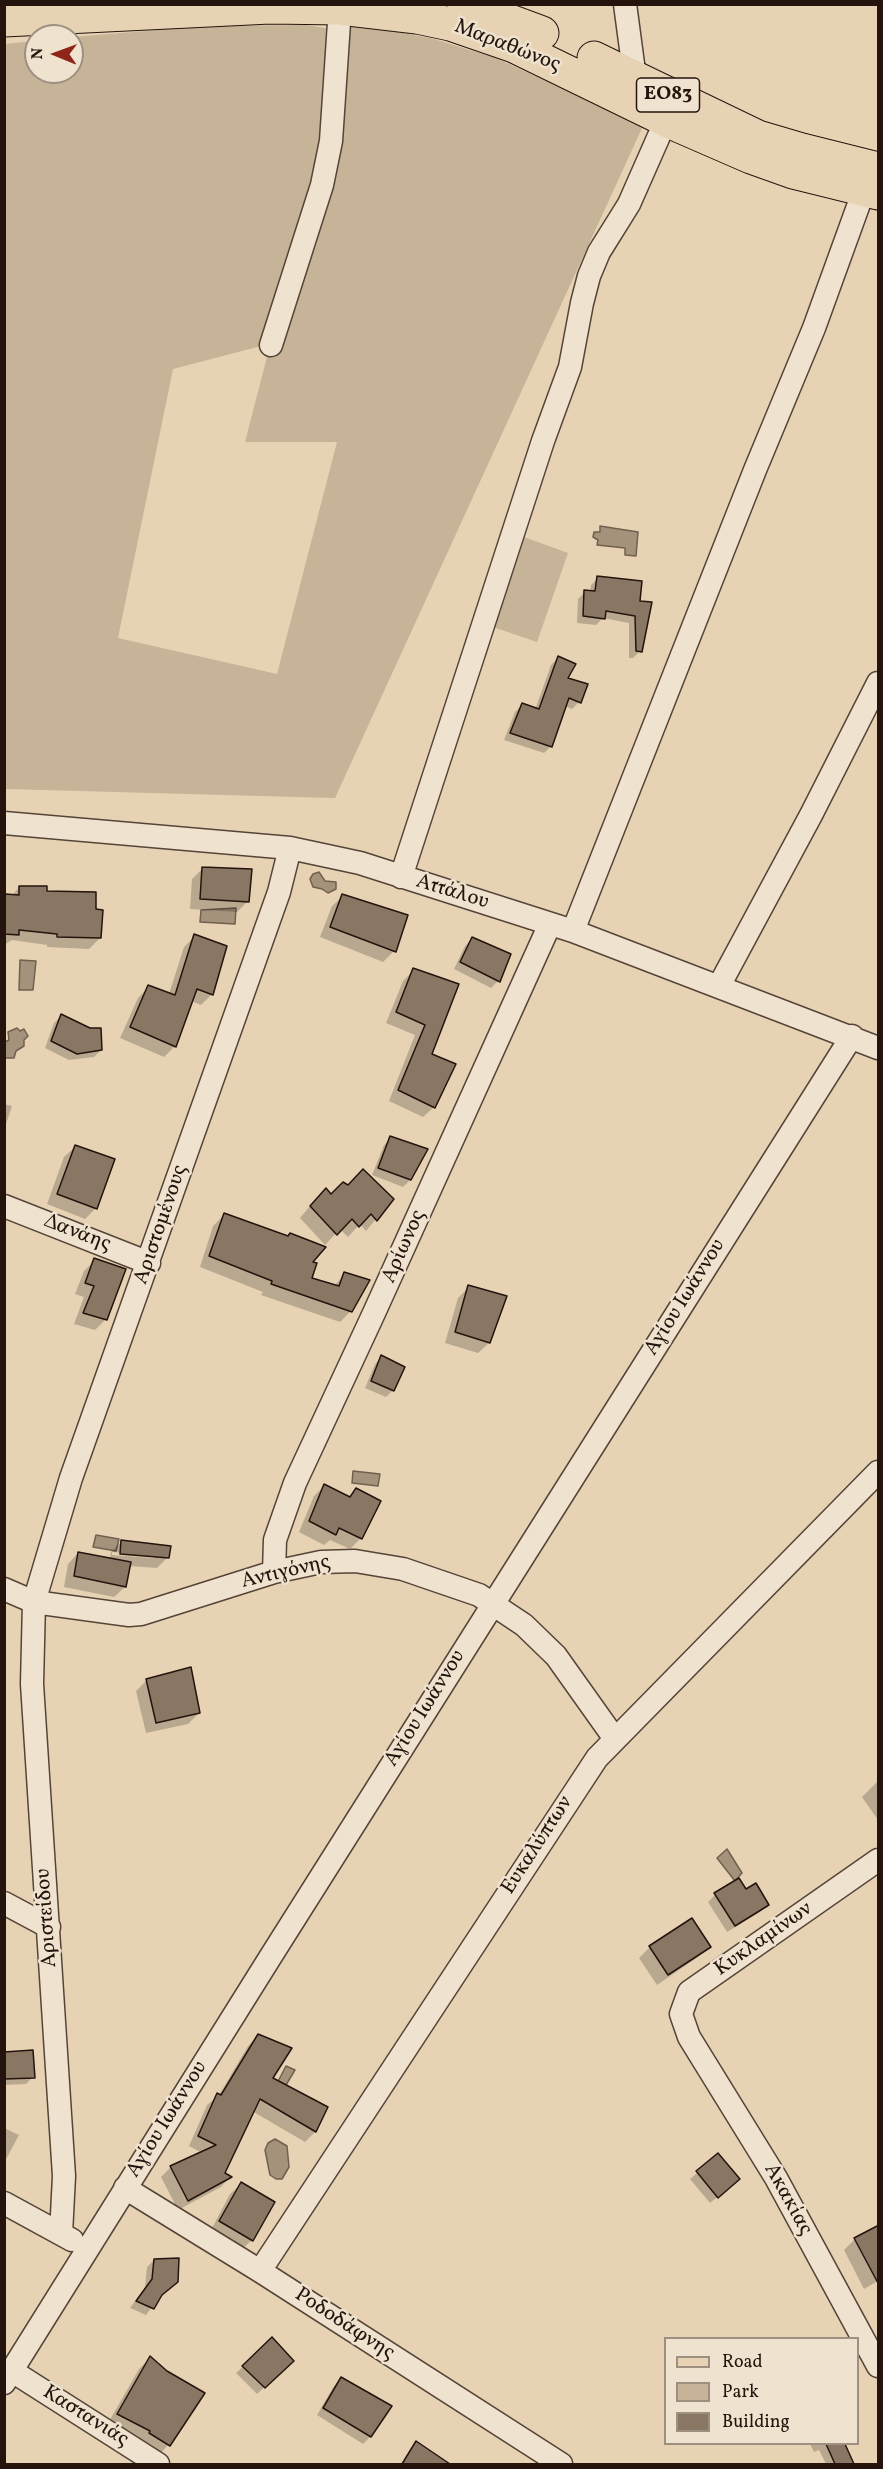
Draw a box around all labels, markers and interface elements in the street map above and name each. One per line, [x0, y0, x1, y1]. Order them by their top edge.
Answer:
street label: Μαραθώνος [450, 15, 564, 79]
north arrow [24, 24, 84, 84]
text: N [27, 48, 49, 60]
road number: ΕΟ83 [636, 78, 700, 112]
street label: Αττάλου [413, 870, 491, 916]
street label: Αριστομένους [130, 1162, 194, 1288]
street label: Αρίωνος [378, 1206, 432, 1288]
street label: Δανάης [40, 1210, 114, 1258]
street label: Αγίου Ιωάννου [640, 1235, 732, 1361]
street label: Αντιγόνης [239, 1551, 333, 1595]
street label: Αγίου Ιωάννου [380, 1646, 472, 1772]
street label: Ευκαλύπτων [497, 1792, 579, 1900]
street label: Αριστείδου [32, 1868, 64, 1968]
street label: Κυκλαμίνων [710, 1897, 818, 1983]
street label: Αγίου Ιωάννου [122, 2057, 214, 2183]
street label: Ακακίας [757, 2160, 817, 2240]
street label: Ροδοδάφνης [289, 2283, 399, 2367]
legend [664, 2337, 859, 2445]
text: Road [722, 2350, 763, 2375]
text: Park [722, 2380, 759, 2405]
street label: Καστανιάς [37, 2381, 133, 2453]
text: Building [722, 2410, 790, 2435]

